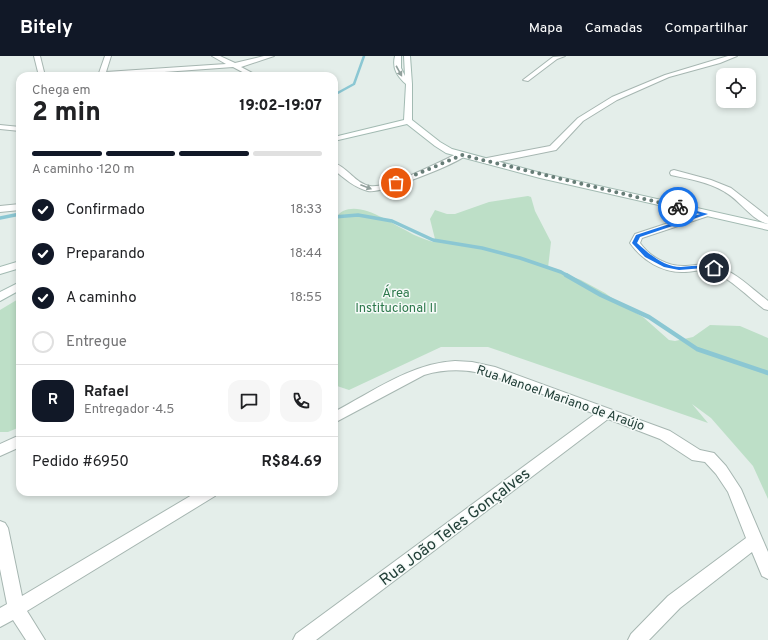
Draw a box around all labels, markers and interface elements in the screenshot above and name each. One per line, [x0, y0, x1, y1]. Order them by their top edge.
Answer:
text: Bitely [20, 16, 73, 40]
text: Mapa [529, 20, 563, 37]
text: Camadas [585, 20, 643, 37]
text: Compartilhar [665, 20, 748, 37]
one-way arrow [396, 65, 402, 77]
map controls [716, 68, 756, 108]
button: locate [716, 68, 756, 108]
text: Chega em [32, 83, 91, 99]
text: 2 min [32, 97, 101, 130]
text: 19:02–19:07 [239, 97, 322, 116]
text: A caminho · 120 m [32, 162, 134, 178]
pin [379, 166, 413, 200]
icon: bag [385, 172, 407, 194]
one-way arrow [361, 184, 373, 190]
courier [658, 187, 698, 227]
icon: bike [667, 196, 689, 218]
icon: check [32, 199, 54, 221]
text: Confirmado [66, 201, 145, 220]
text: 18:33 [291, 202, 322, 218]
icon: check [32, 243, 54, 265]
text: Preparando [66, 245, 145, 264]
text: 18:44 [290, 246, 322, 262]
pin [697, 251, 731, 285]
icon: home [703, 257, 725, 279]
park label: Área Institucional II [355, 284, 437, 317]
icon: check [32, 287, 54, 309]
text: A caminho [66, 289, 137, 308]
text: 18:55 [290, 290, 322, 306]
text: Entregue [66, 333, 127, 352]
street label: Rua Manoel Mariano de Araújo [474, 363, 646, 435]
button: chat [228, 380, 270, 422]
button: phone [280, 380, 322, 422]
text: Rafael [84, 383, 129, 402]
text: R [48, 391, 58, 410]
text: Entregador · 4.5 [84, 402, 174, 418]
text: Pedido #6950 [32, 453, 129, 472]
text: R$84.69 [261, 453, 322, 472]
street label: Rua João Teles Gonçalves [376, 464, 535, 591]

